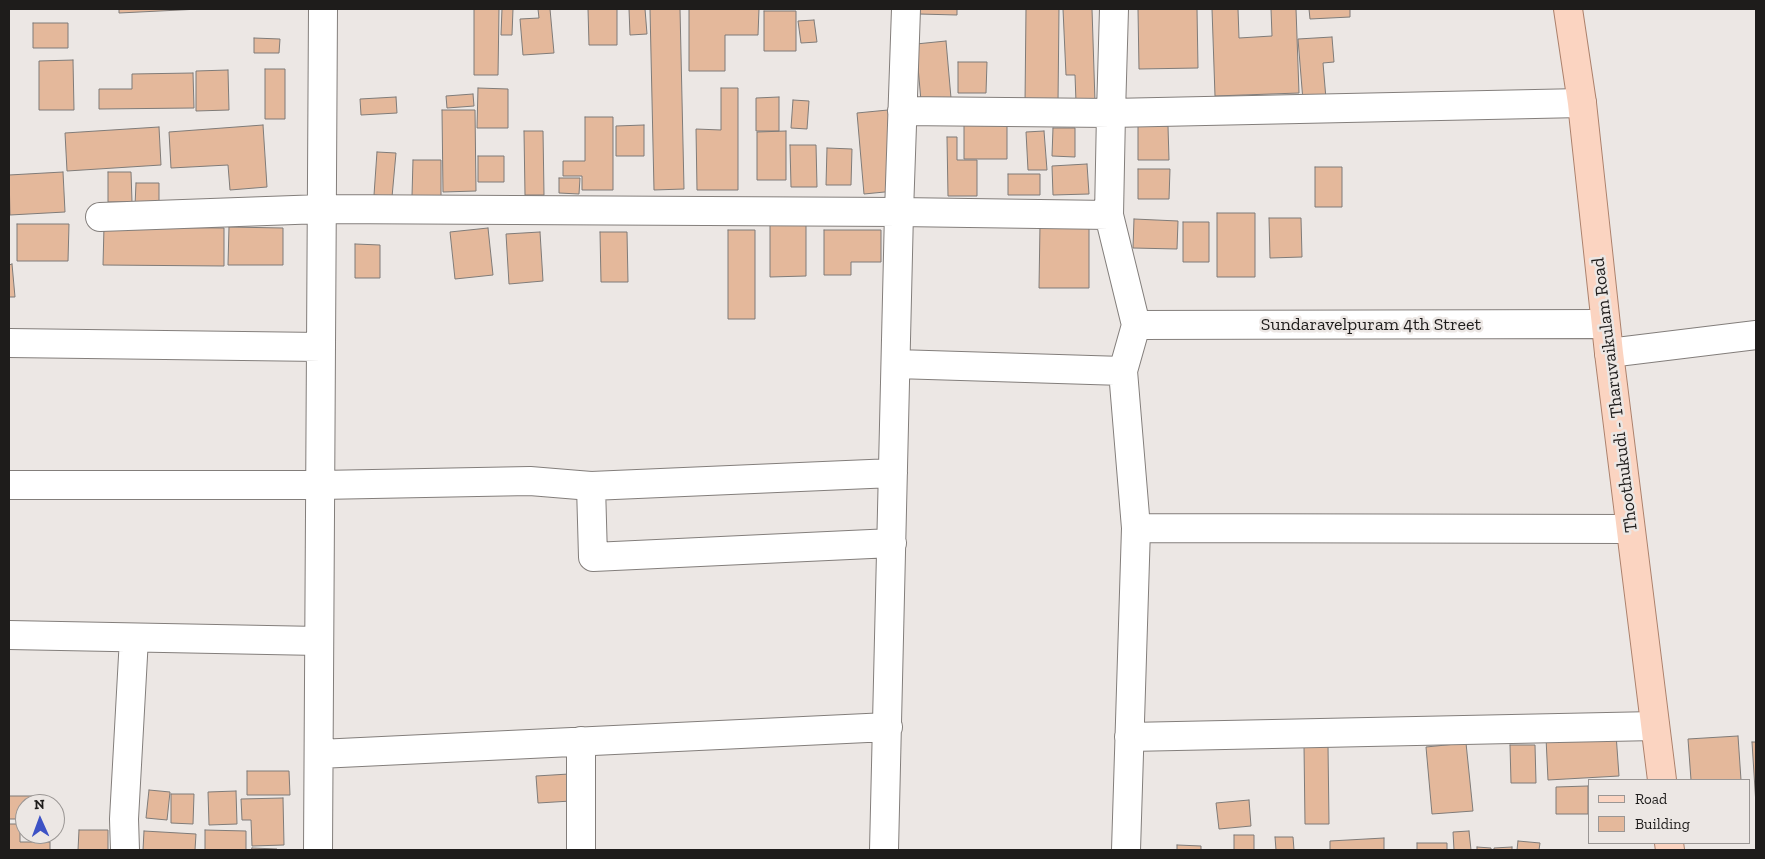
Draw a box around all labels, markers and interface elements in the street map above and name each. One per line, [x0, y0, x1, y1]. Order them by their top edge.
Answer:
street label: Thoothukudi - Tharuvaikulam Road [1587, 256, 1643, 534]
street label: Sundaravelpuram 4th Street [1261, 314, 1481, 336]
legend [1588, 779, 1750, 844]
text: Road [1635, 790, 1667, 808]
north arrow [15, 794, 65, 844]
text: N [34, 796, 45, 813]
text: Building [1635, 815, 1690, 833]

